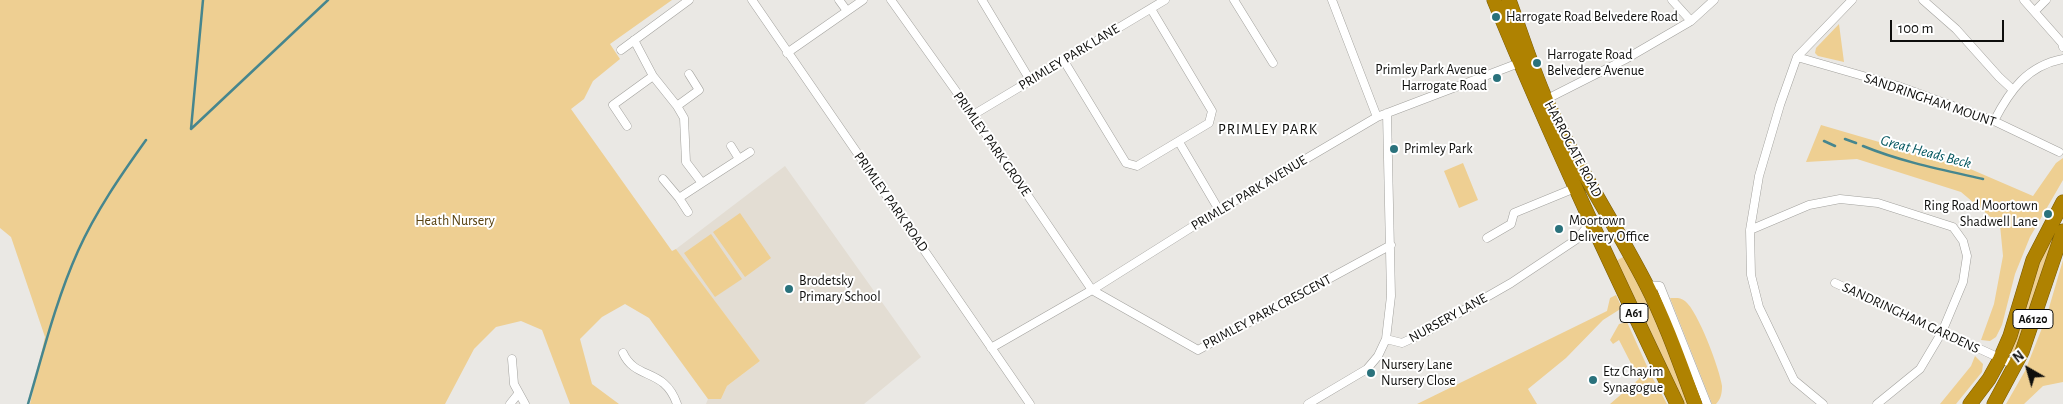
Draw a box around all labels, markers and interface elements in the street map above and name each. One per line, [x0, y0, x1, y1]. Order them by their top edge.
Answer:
place label: Harrogate Road Belvedere Road [1506, 9, 1678, 25]
scale bar [1893, 10, 2007, 42]
marker: Harrogate Road Belvedere Road [1490, 11, 1502, 23]
street label: PRIMLEY PARK LANE [1015, 20, 1123, 94]
text: 100 m [1898, 21, 1933, 36]
place label: Harrogate Road Belvedere Avenue [1547, 47, 1644, 80]
marker: Harrogate Road Belvedere Avenue [1531, 57, 1543, 69]
place label: Primley Park Avenue Harrogate Road [1375, 62, 1487, 94]
street label: SANDRINGHAM MOUNT [1862, 70, 1998, 130]
marker: Primley Park Avenue Harrogate Road [1491, 72, 1503, 84]
street label: PRIMLEY PARK GROVE [950, 88, 1034, 200]
street label: HARROGATE ROAD [1540, 98, 1606, 200]
district label: PRIMLEY PARK [1216, 120, 1320, 138]
water label: Great Heads Beck [1879, 131, 1973, 173]
place label: Primley Park [1404, 141, 1473, 157]
marker: Primley Park [1388, 143, 1400, 155]
street label: PRIMLEY PARK ROAD [850, 149, 932, 255]
street label: PRIMLEY PARK AVENUE [1188, 152, 1310, 234]
place label: Ring Road Moortown Shadwell Lane [1924, 198, 2038, 230]
marker: Ring Road Moortown Shadwell Lane [2042, 208, 2054, 220]
park label: Heath Nursery [415, 213, 495, 229]
place label: Moortown Delivery Office [1569, 213, 1649, 246]
marker: Moortown Delivery Office [1553, 223, 1565, 235]
street label: PRIMLEY PARK CRESCENT [1200, 271, 1334, 353]
place label: Brodetsky Primary School [799, 273, 881, 306]
street label: SANDRINGHAM GARDENS [1840, 279, 1982, 357]
marker: Brodetsky Primary School [783, 283, 795, 295]
street label: NURSERY LANE [1406, 290, 1490, 346]
road number: A61 [1620, 304, 1648, 322]
road number: A6120 [2013, 310, 2053, 328]
north arrow [2003, 344, 2053, 394]
text: N [2011, 349, 2027, 366]
place label: Nursery Lane Nursery Close [1381, 357, 1456, 390]
place label: Etz Chayim Synagogue [1603, 364, 1663, 397]
marker: Nursery Lane Nursery Close [1365, 367, 1377, 379]
marker: Etz Chayim Synagogue [1587, 374, 1599, 386]

